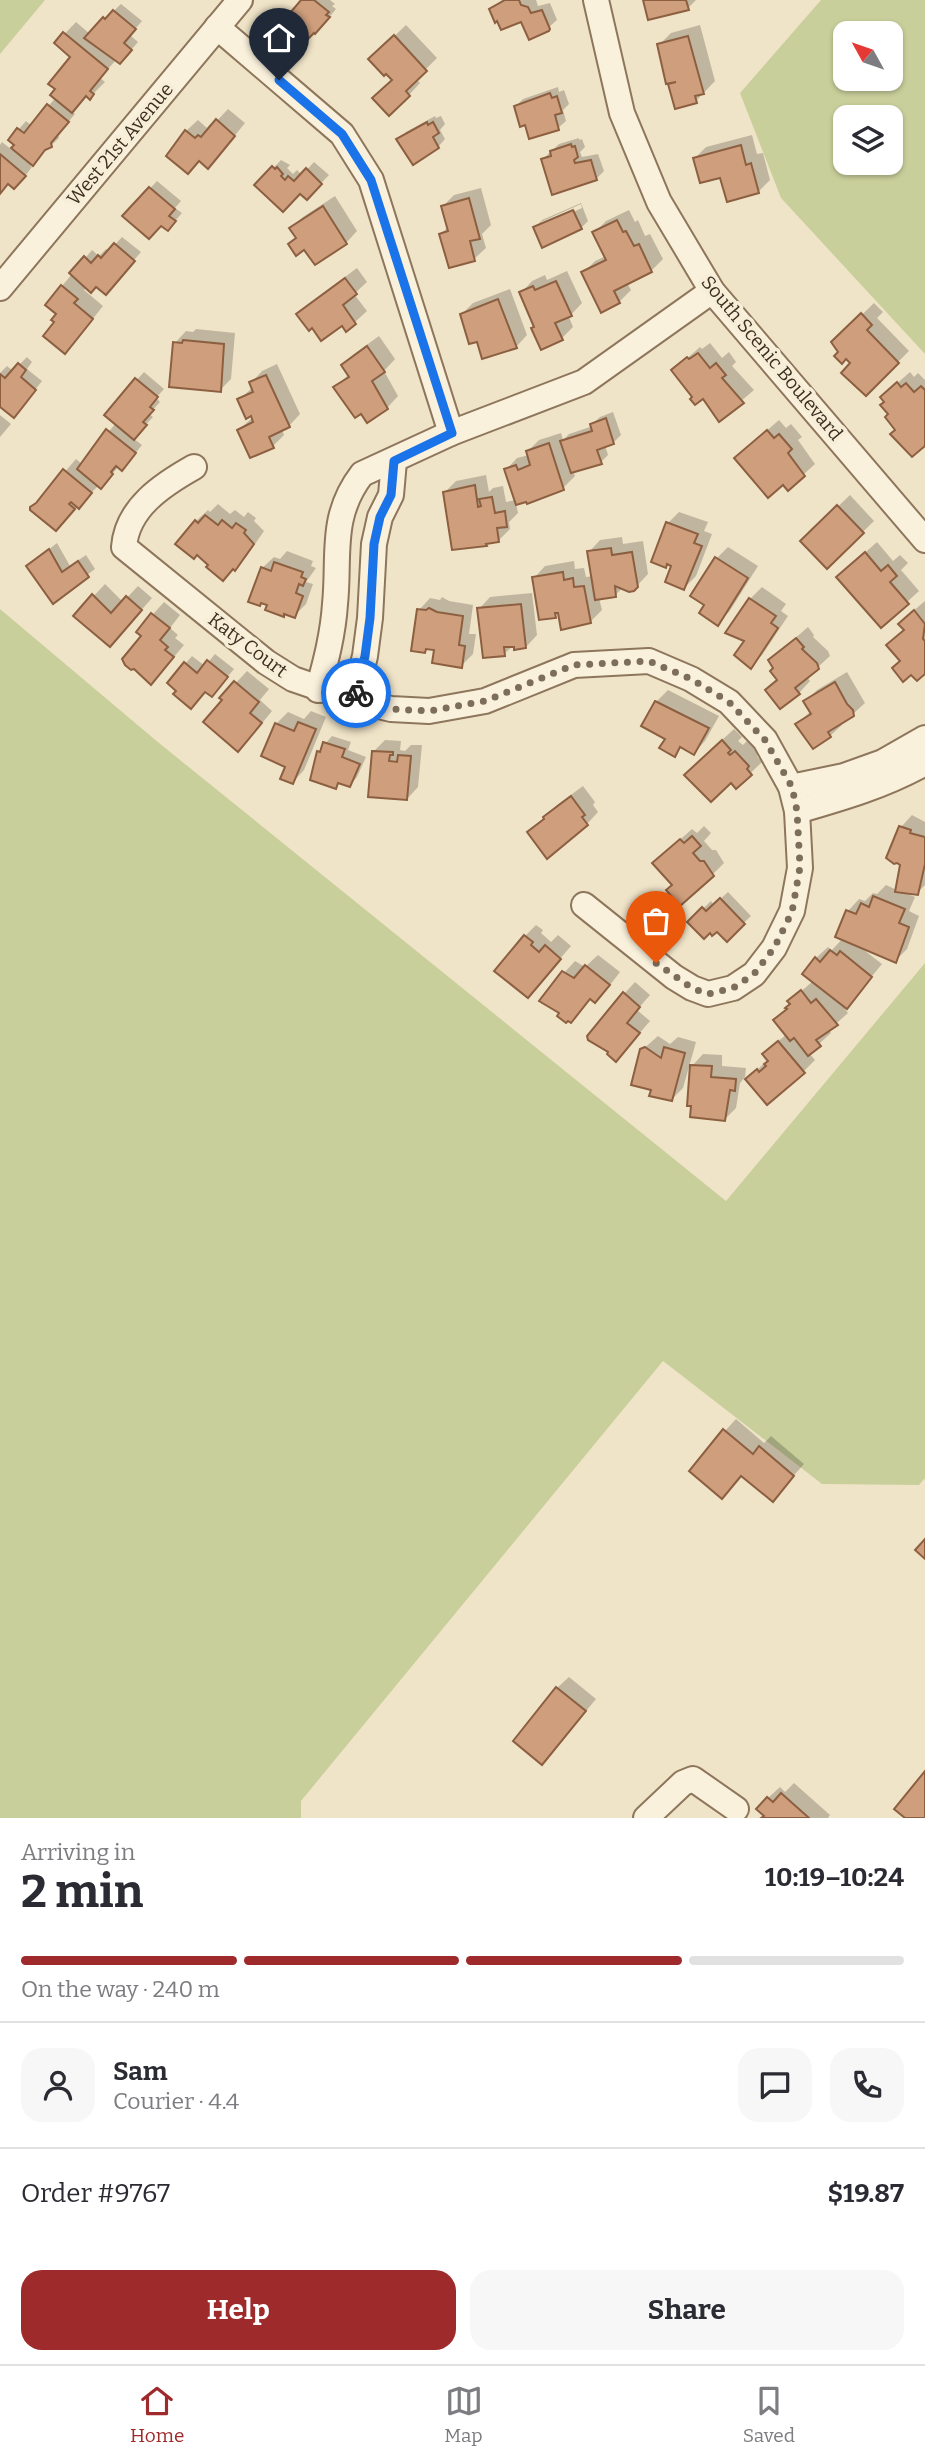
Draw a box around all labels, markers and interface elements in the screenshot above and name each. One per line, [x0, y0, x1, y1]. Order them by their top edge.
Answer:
pin [249, 8, 309, 80]
icon: home [260, 19, 298, 57]
north arrow [833, 21, 903, 91]
map controls [833, 21, 903, 175]
street label: West 21st Avenue [62, 78, 178, 210]
button: layers [833, 105, 903, 175]
street label: South Scenic Boulevard [696, 271, 848, 445]
street label: Katy Court [204, 608, 292, 682]
courier [321, 658, 391, 728]
icon: bike [337, 674, 375, 712]
pin [626, 891, 686, 963]
icon: bag [637, 902, 675, 940]
text: Arriving in [21, 1838, 135, 1866]
text: 10:19–10:24 [765, 1862, 904, 1893]
text: 2 min [21, 1864, 143, 1919]
text: On the way · 240 m [21, 1975, 220, 2003]
button: person [21, 2048, 95, 2122]
button: chat [738, 2048, 812, 2122]
button: phone [830, 2048, 904, 2122]
text: Sam [113, 2056, 168, 2087]
text: Courier · 4.4 [113, 2087, 239, 2115]
text: Order #9767 [21, 2178, 170, 2209]
text: $19.87 [827, 2178, 904, 2209]
button: Help [21, 2270, 456, 2350]
button: Share [470, 2270, 904, 2350]
tab: Home [130, 2382, 184, 2447]
tab: Map [444, 2382, 483, 2447]
tab: Saved [743, 2382, 795, 2447]

